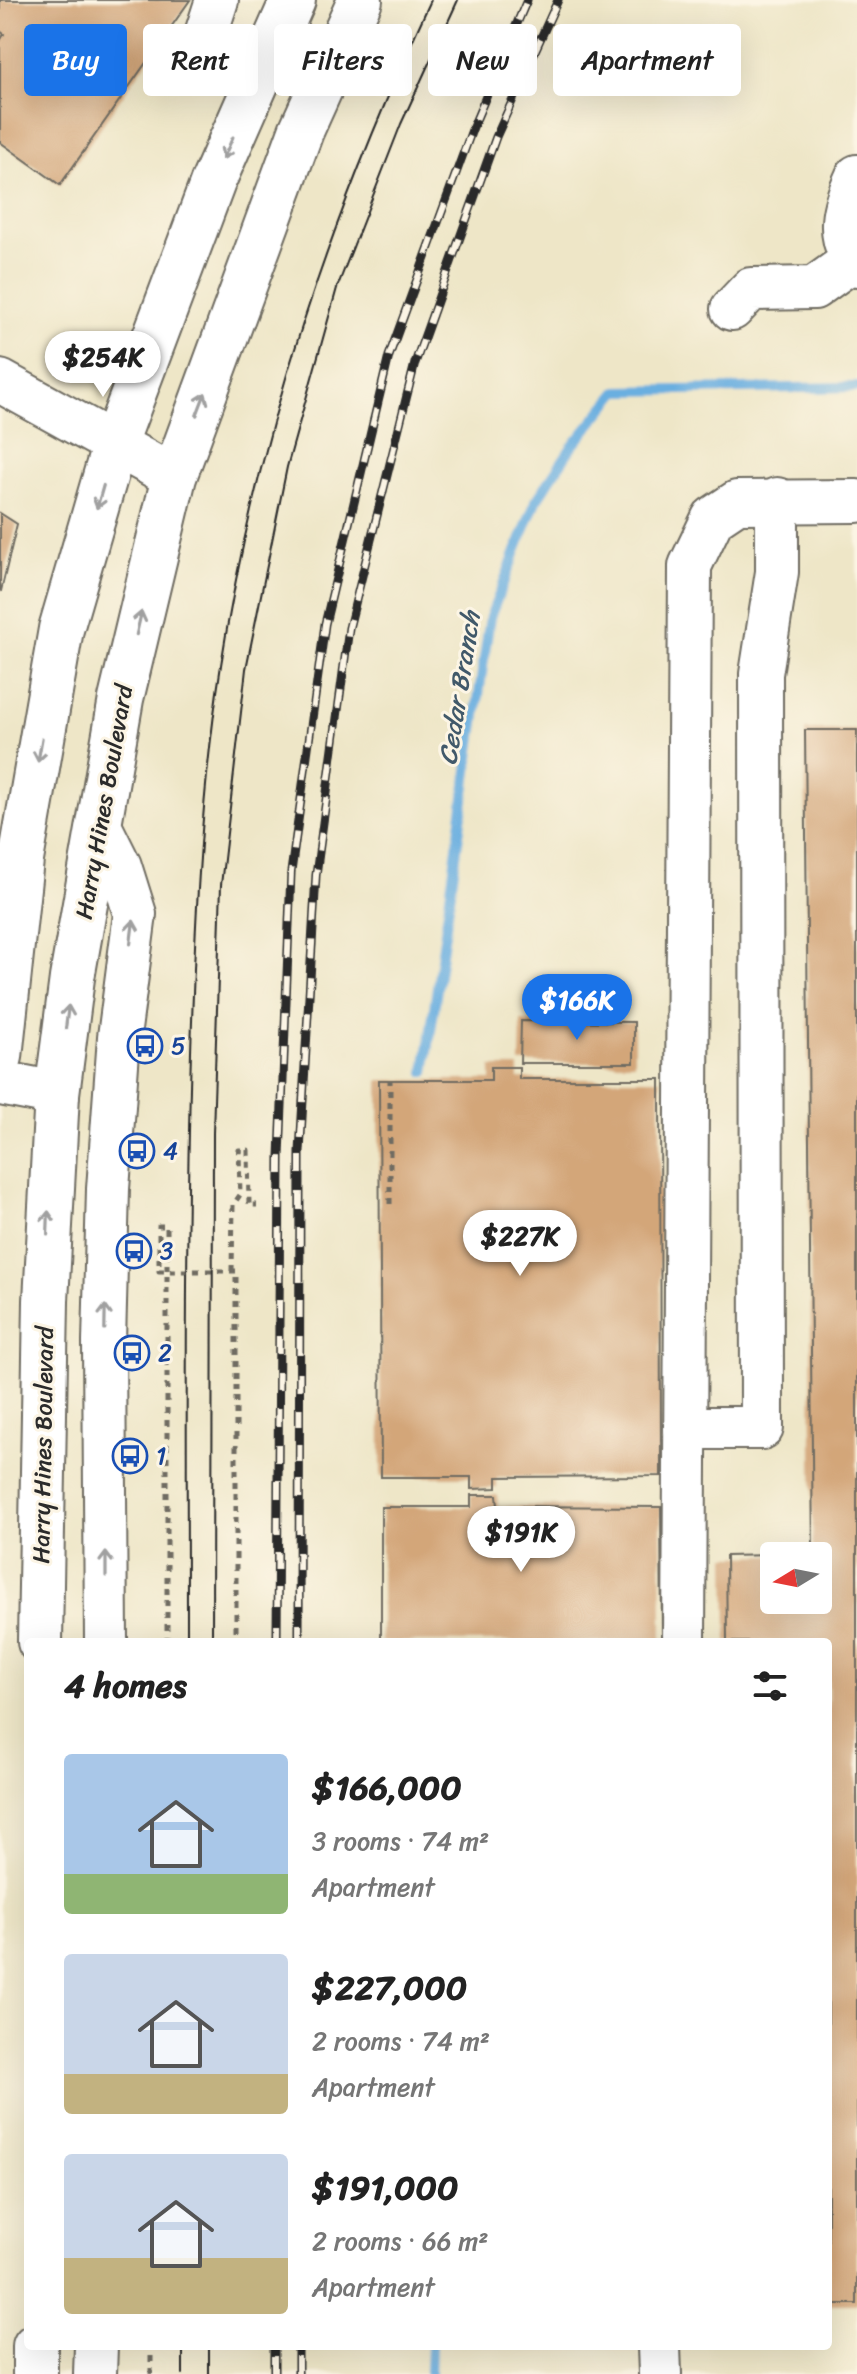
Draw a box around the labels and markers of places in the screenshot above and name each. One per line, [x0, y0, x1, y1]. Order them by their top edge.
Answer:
pin: $254K [47, 331, 159, 399]
pin: $166K [521, 974, 633, 1042]
place label: 5 [171, 1025, 186, 1067]
bus stop icon: 5 [126, 1027, 164, 1065]
place label: 4 [163, 1130, 178, 1172]
bus stop icon: 4 [118, 1132, 156, 1170]
pin: $227K [464, 1210, 576, 1278]
place label: 3 [160, 1230, 173, 1272]
bus stop icon: 3 [115, 1232, 153, 1270]
place label: 2 [158, 1332, 172, 1374]
bus stop icon: 2 [113, 1334, 151, 1372]
place label: 1 [156, 1435, 166, 1477]
bus stop icon: 1 [111, 1437, 149, 1475]
pin: $191K [465, 1506, 577, 1574]

